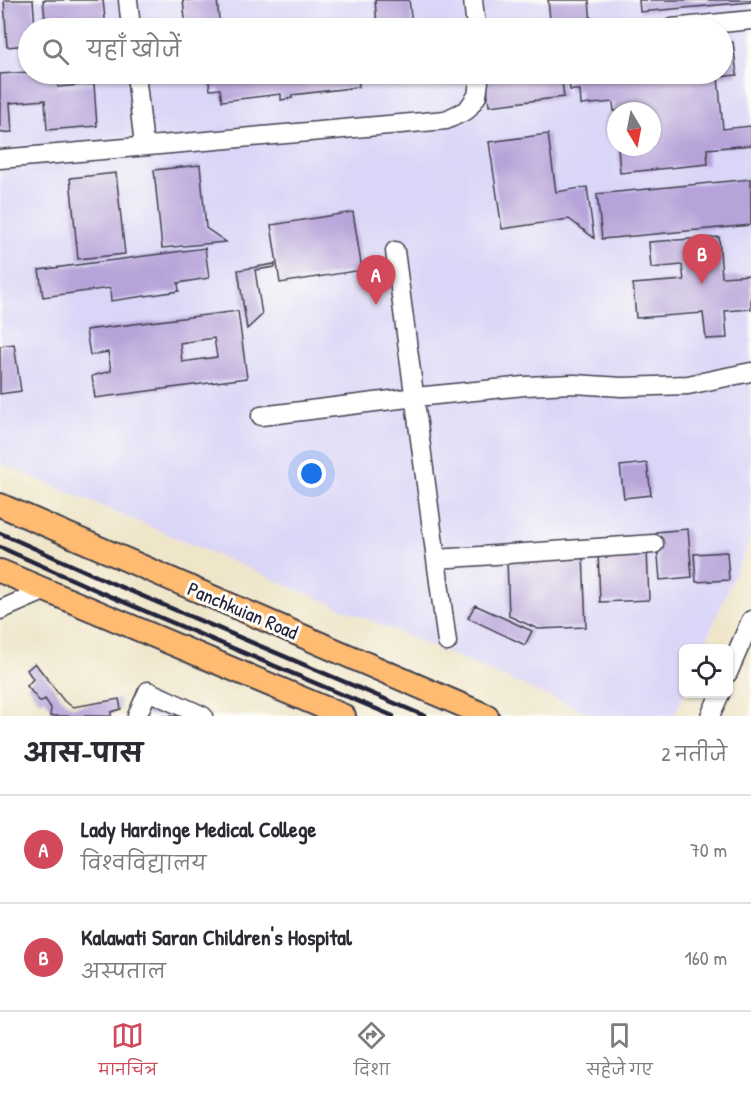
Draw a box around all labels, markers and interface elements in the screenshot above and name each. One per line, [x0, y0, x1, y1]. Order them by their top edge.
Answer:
search box [18, 18, 733, 84]
text: यहाँ खोजें [87, 34, 181, 64]
icon: search [39, 35, 72, 68]
north arrow [607, 102, 661, 156]
pin: B [682, 234, 722, 284]
pin: A [356, 256, 395, 305]
your location [297, 459, 326, 488]
street label: Panchkuian Road [184, 575, 303, 645]
map controls [679, 644, 733, 698]
button: locate [679, 644, 733, 698]
text: आस-पास [24, 735, 143, 770]
text: 2 नतीजे [661, 740, 727, 767]
text: Lady Hardinge Medical College [81, 814, 316, 844]
text: A [39, 836, 48, 863]
text: 70 m [690, 836, 727, 863]
text: विश्वविद्यालय [81, 849, 207, 876]
text: Kalawati Saran Children's Hospital [81, 922, 352, 952]
text: B [38, 944, 49, 971]
text: 160 m [685, 944, 727, 971]
text: अस्पताल [81, 957, 166, 984]
tab: मानचित्र [98, 1019, 157, 1087]
tab: दिशा [354, 1019, 390, 1087]
tab: सहेजे गए [587, 1019, 653, 1087]

